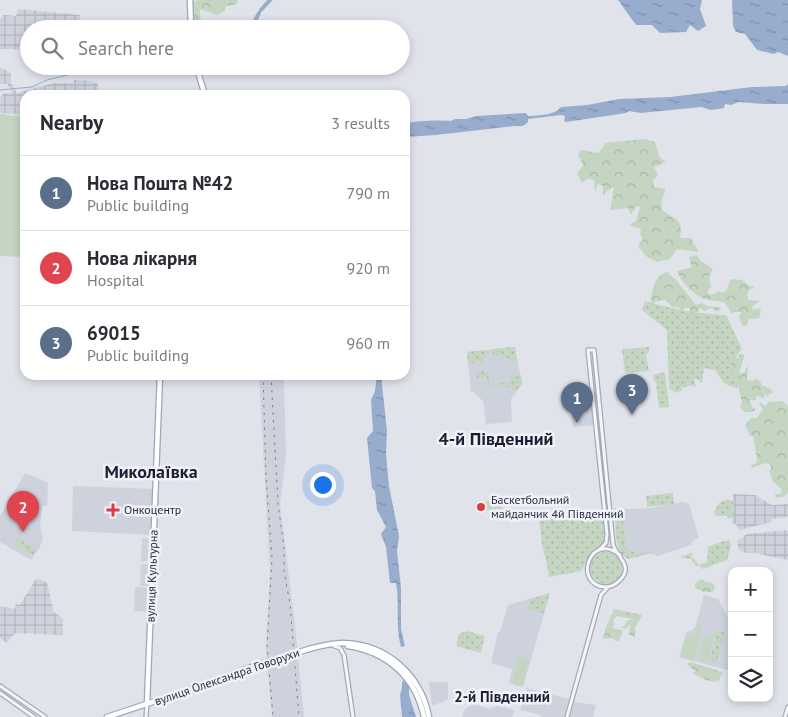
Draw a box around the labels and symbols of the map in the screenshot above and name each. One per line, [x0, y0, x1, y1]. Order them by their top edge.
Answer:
pin: 3 [616, 374, 648, 415]
pin: 1 [561, 382, 593, 423]
district label: 4-й Південний [439, 427, 553, 450]
district label: Миколаївка [104, 460, 198, 483]
your location [310, 472, 336, 498]
pin: 2 [7, 491, 39, 532]
place label: Баскетбольний майданчик 4й Південний [491, 492, 624, 521]
marker: Баскетбольний майданчик 4й Південний [475, 501, 487, 513]
place label: Онкоцентр [124, 502, 181, 517]
marker: Онкоцентр [106, 503, 120, 517]
street label: вулиця Культурна [142, 529, 161, 623]
street label: вулиця Олександра Говорухи [152, 645, 301, 708]
district label: 2-й Південний [454, 687, 550, 706]

